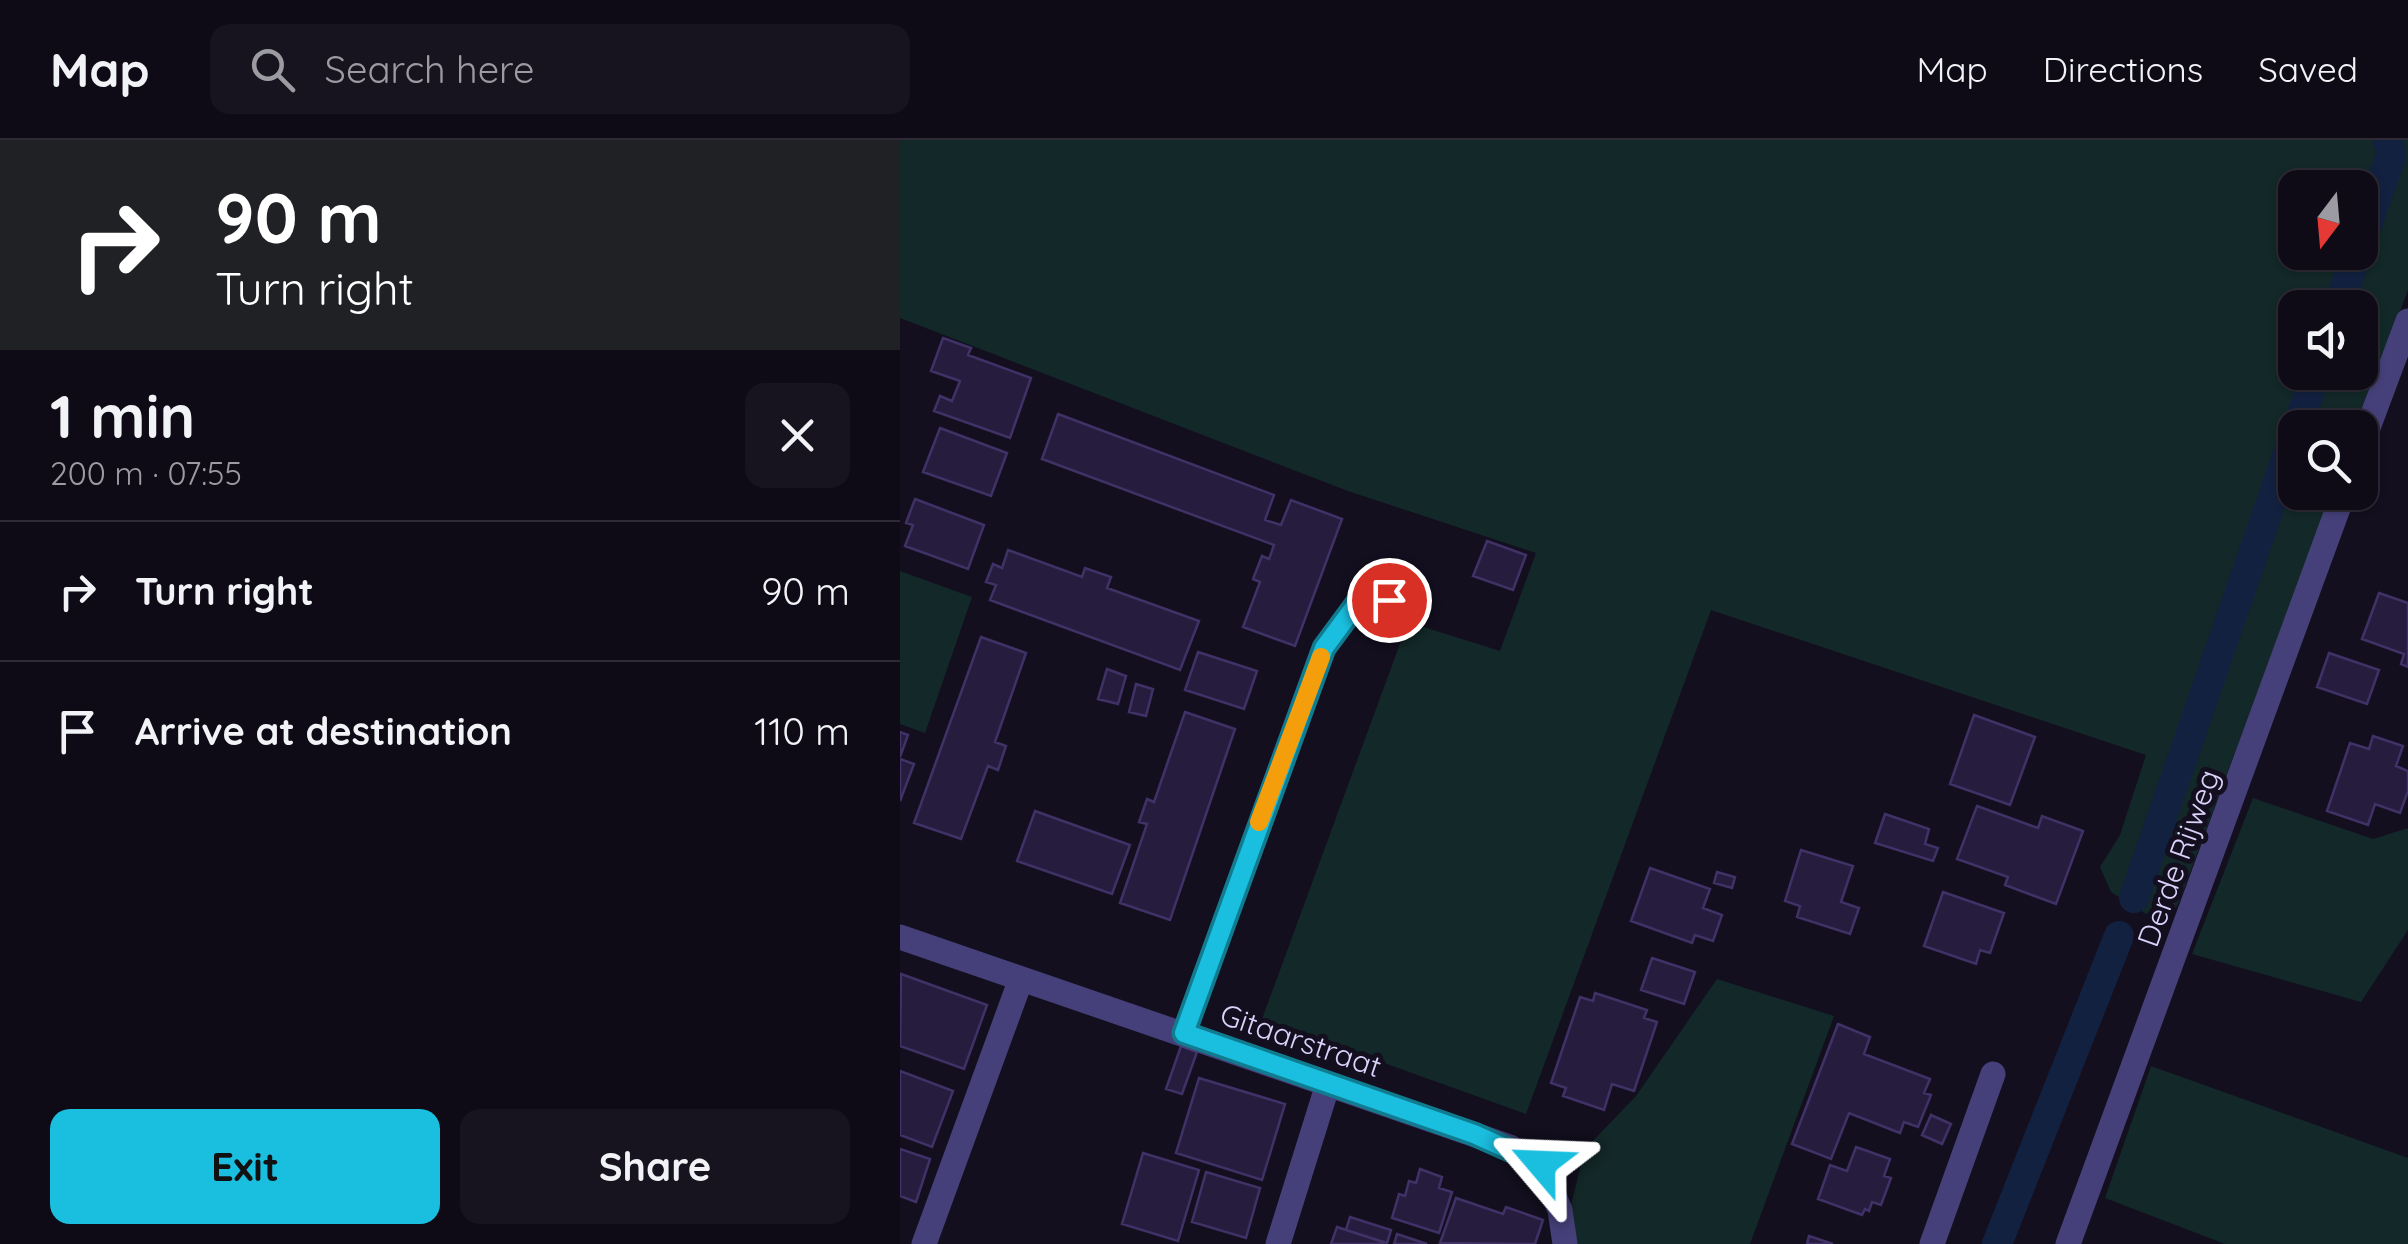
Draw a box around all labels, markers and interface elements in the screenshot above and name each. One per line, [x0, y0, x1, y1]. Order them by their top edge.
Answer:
search box [210, 24, 910, 114]
text: Map [50, 39, 150, 99]
icon: search [245, 42, 300, 97]
text: Search here [325, 45, 534, 93]
text: Map [1916, 47, 1988, 91]
text: Directions [2043, 47, 2203, 91]
text: Saved [2258, 47, 2358, 91]
north arrow [2278, 170, 2378, 270]
map controls [2278, 170, 2378, 510]
text: 90 m [215, 173, 382, 261]
icon: right [50, 180, 180, 310]
text: Turn right [215, 260, 414, 316]
button: sound [2278, 290, 2378, 390]
text: 1 min [50, 378, 195, 453]
button: close [745, 383, 850, 488]
button: search [2278, 410, 2378, 510]
text: 200 m · 07:55 [50, 453, 242, 493]
pin [1347, 558, 1432, 643]
icon: right [50, 564, 105, 619]
text: Turn right [135, 567, 314, 615]
text: 90 m [761, 567, 850, 615]
icon: arrive [1362, 573, 1417, 628]
icon: arrive [50, 704, 105, 759]
text: Arrive at destination [135, 707, 512, 755]
text: 110 m [754, 707, 850, 755]
street label: Derde Rijweg [2128, 764, 2228, 952]
street label: Gitaarstraat [1215, 995, 1387, 1085]
button: Exit [50, 1109, 440, 1224]
button: Share [460, 1109, 850, 1224]
position arrow [1489, 1112, 1593, 1216]

